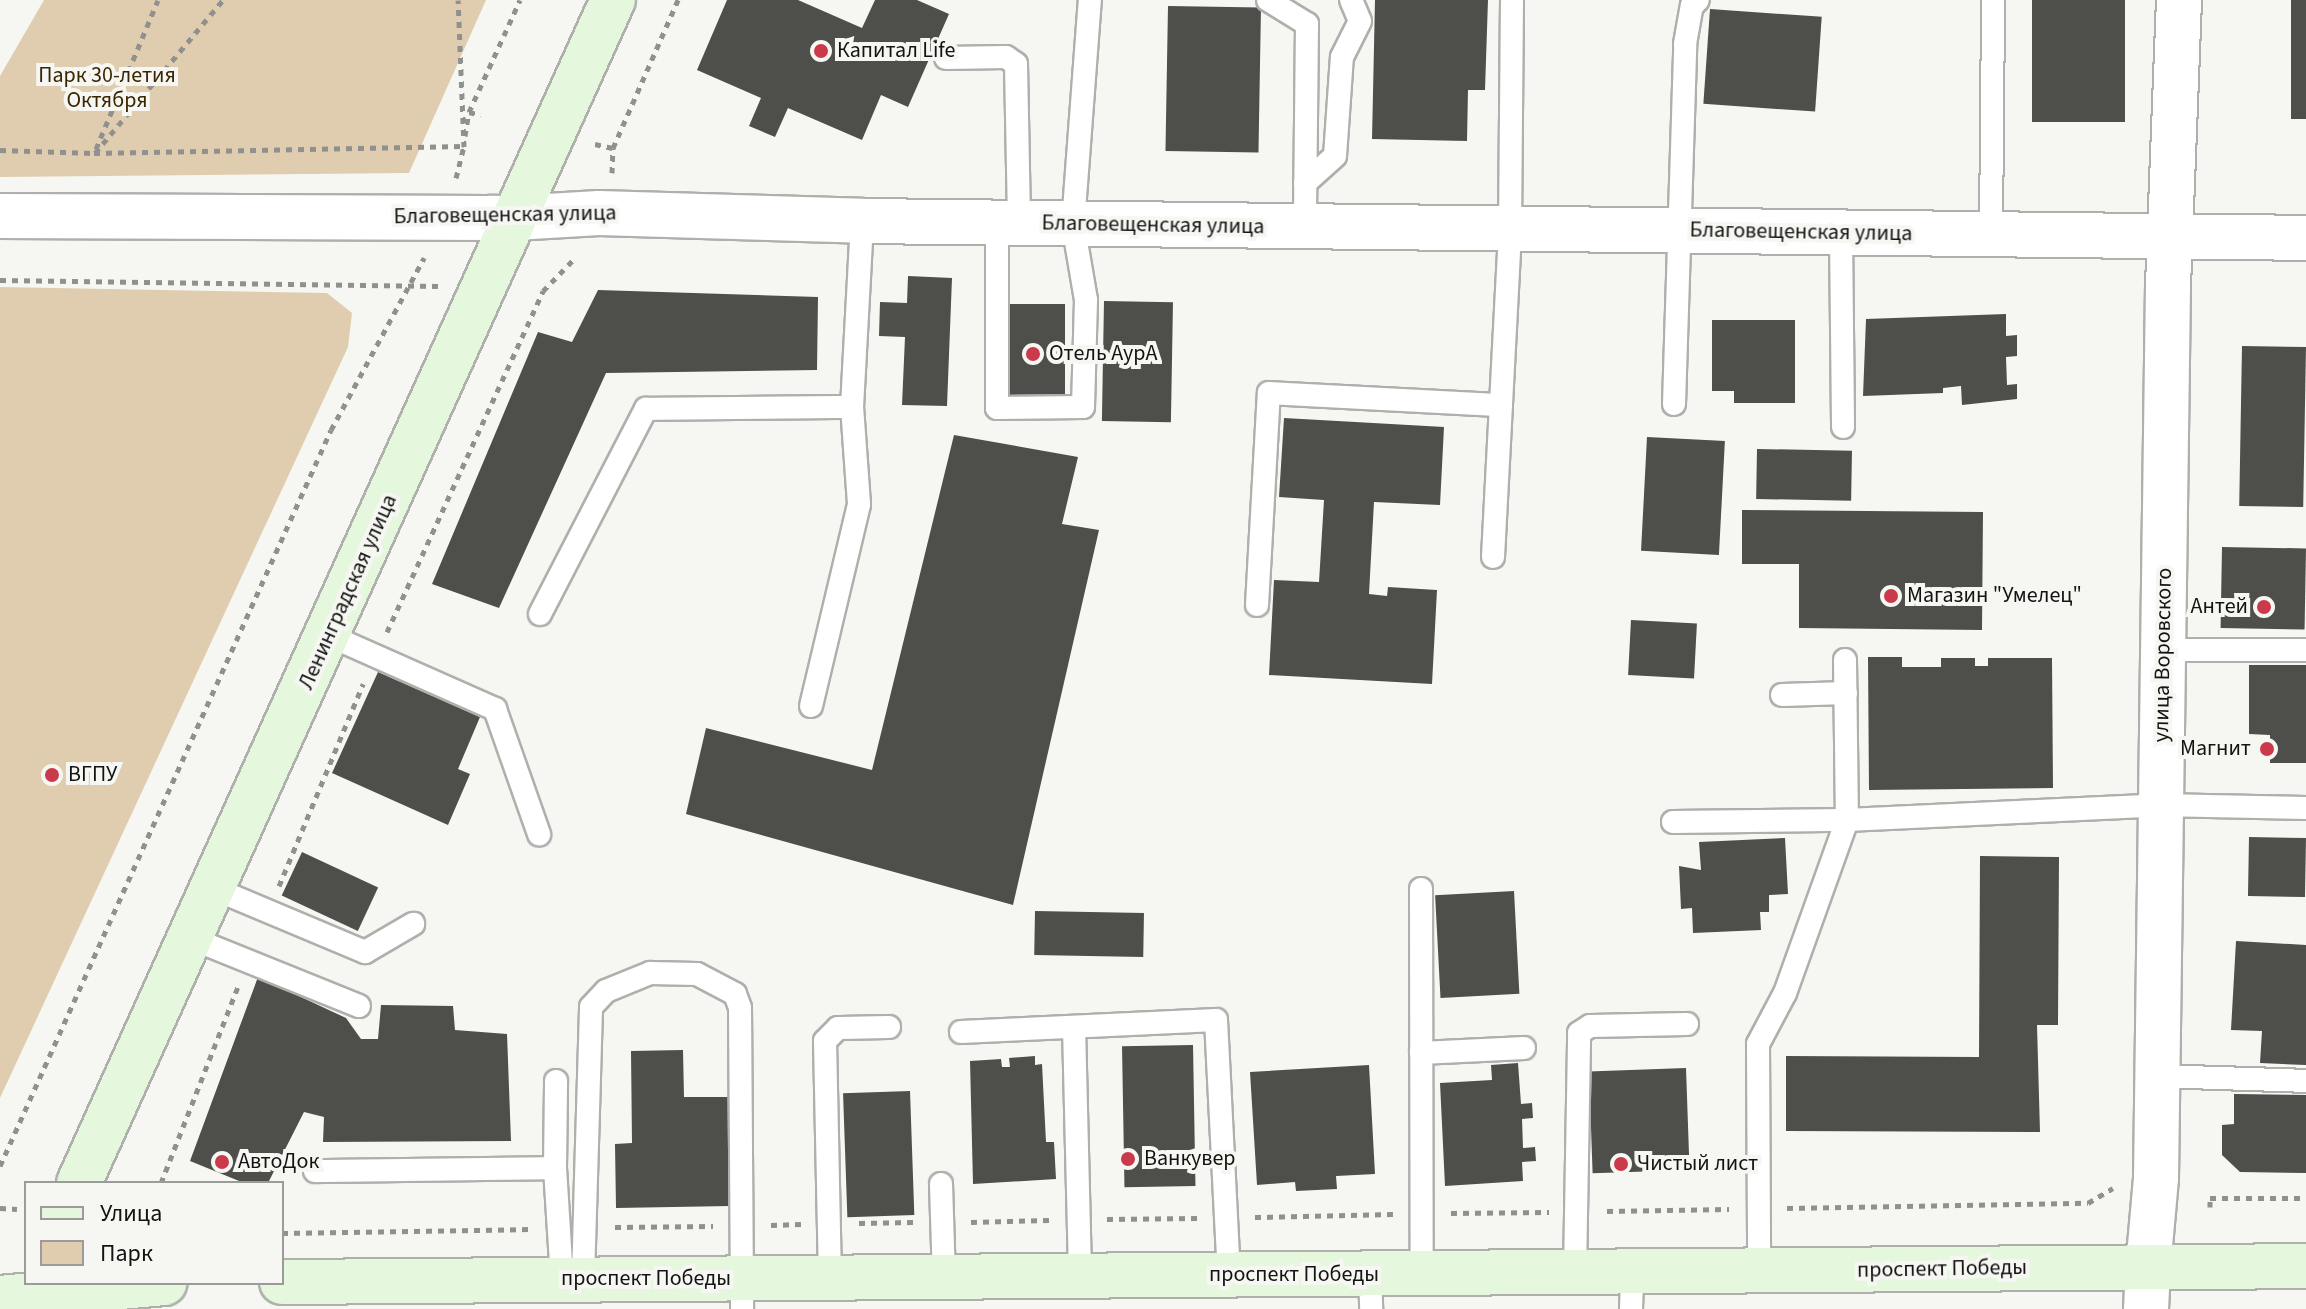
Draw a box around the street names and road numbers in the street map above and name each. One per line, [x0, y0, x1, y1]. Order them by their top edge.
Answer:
street label: Благовещенская улица [393, 200, 617, 230]
street label: Благовещенская улица [1041, 210, 1265, 240]
street label: Благовещенская улица [1689, 217, 1913, 247]
street label: Ленинградская улица [293, 490, 403, 694]
street label: улица Воровского [2148, 567, 2178, 743]
street label: проспект Победы [1857, 1254, 2027, 1284]
street label: проспект Победы [1209, 1262, 1379, 1288]
street label: проспект Победы [561, 1266, 731, 1292]

